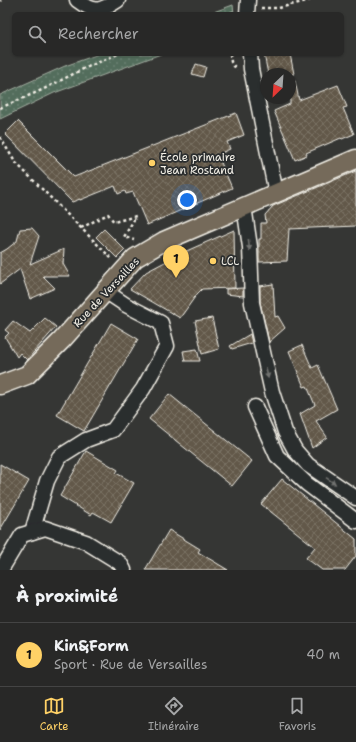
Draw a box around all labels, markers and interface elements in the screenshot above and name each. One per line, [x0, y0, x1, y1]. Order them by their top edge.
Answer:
search box [12, 12, 344, 56]
icon: search [26, 23, 48, 45]
text: Rechercher [58, 24, 139, 44]
north arrow [260, 68, 296, 104]
place label: École primaire Jean Rostand [160, 149, 236, 178]
marker: École primaire Jean Rostand [147, 158, 157, 168]
your location [177, 190, 197, 210]
one-way arrow [246, 239, 253, 251]
pin: 1 [163, 245, 189, 278]
street label: Rue de Versailles [70, 254, 143, 331]
place label: LCL [221, 254, 239, 269]
marker: LCL [208, 256, 218, 266]
one-way arrow [265, 367, 271, 379]
one-way arrow [326, 477, 336, 485]
text: À proximité [16, 585, 118, 607]
text: Kin&Form [54, 636, 129, 656]
text: 1 [26, 646, 32, 663]
text: 40 m [306, 646, 340, 663]
text: Sport · Rue de Versailles [54, 656, 207, 673]
tab: Carte [40, 695, 69, 734]
tab: Itinéraire [148, 695, 199, 734]
tab: Favoris [279, 695, 316, 734]

